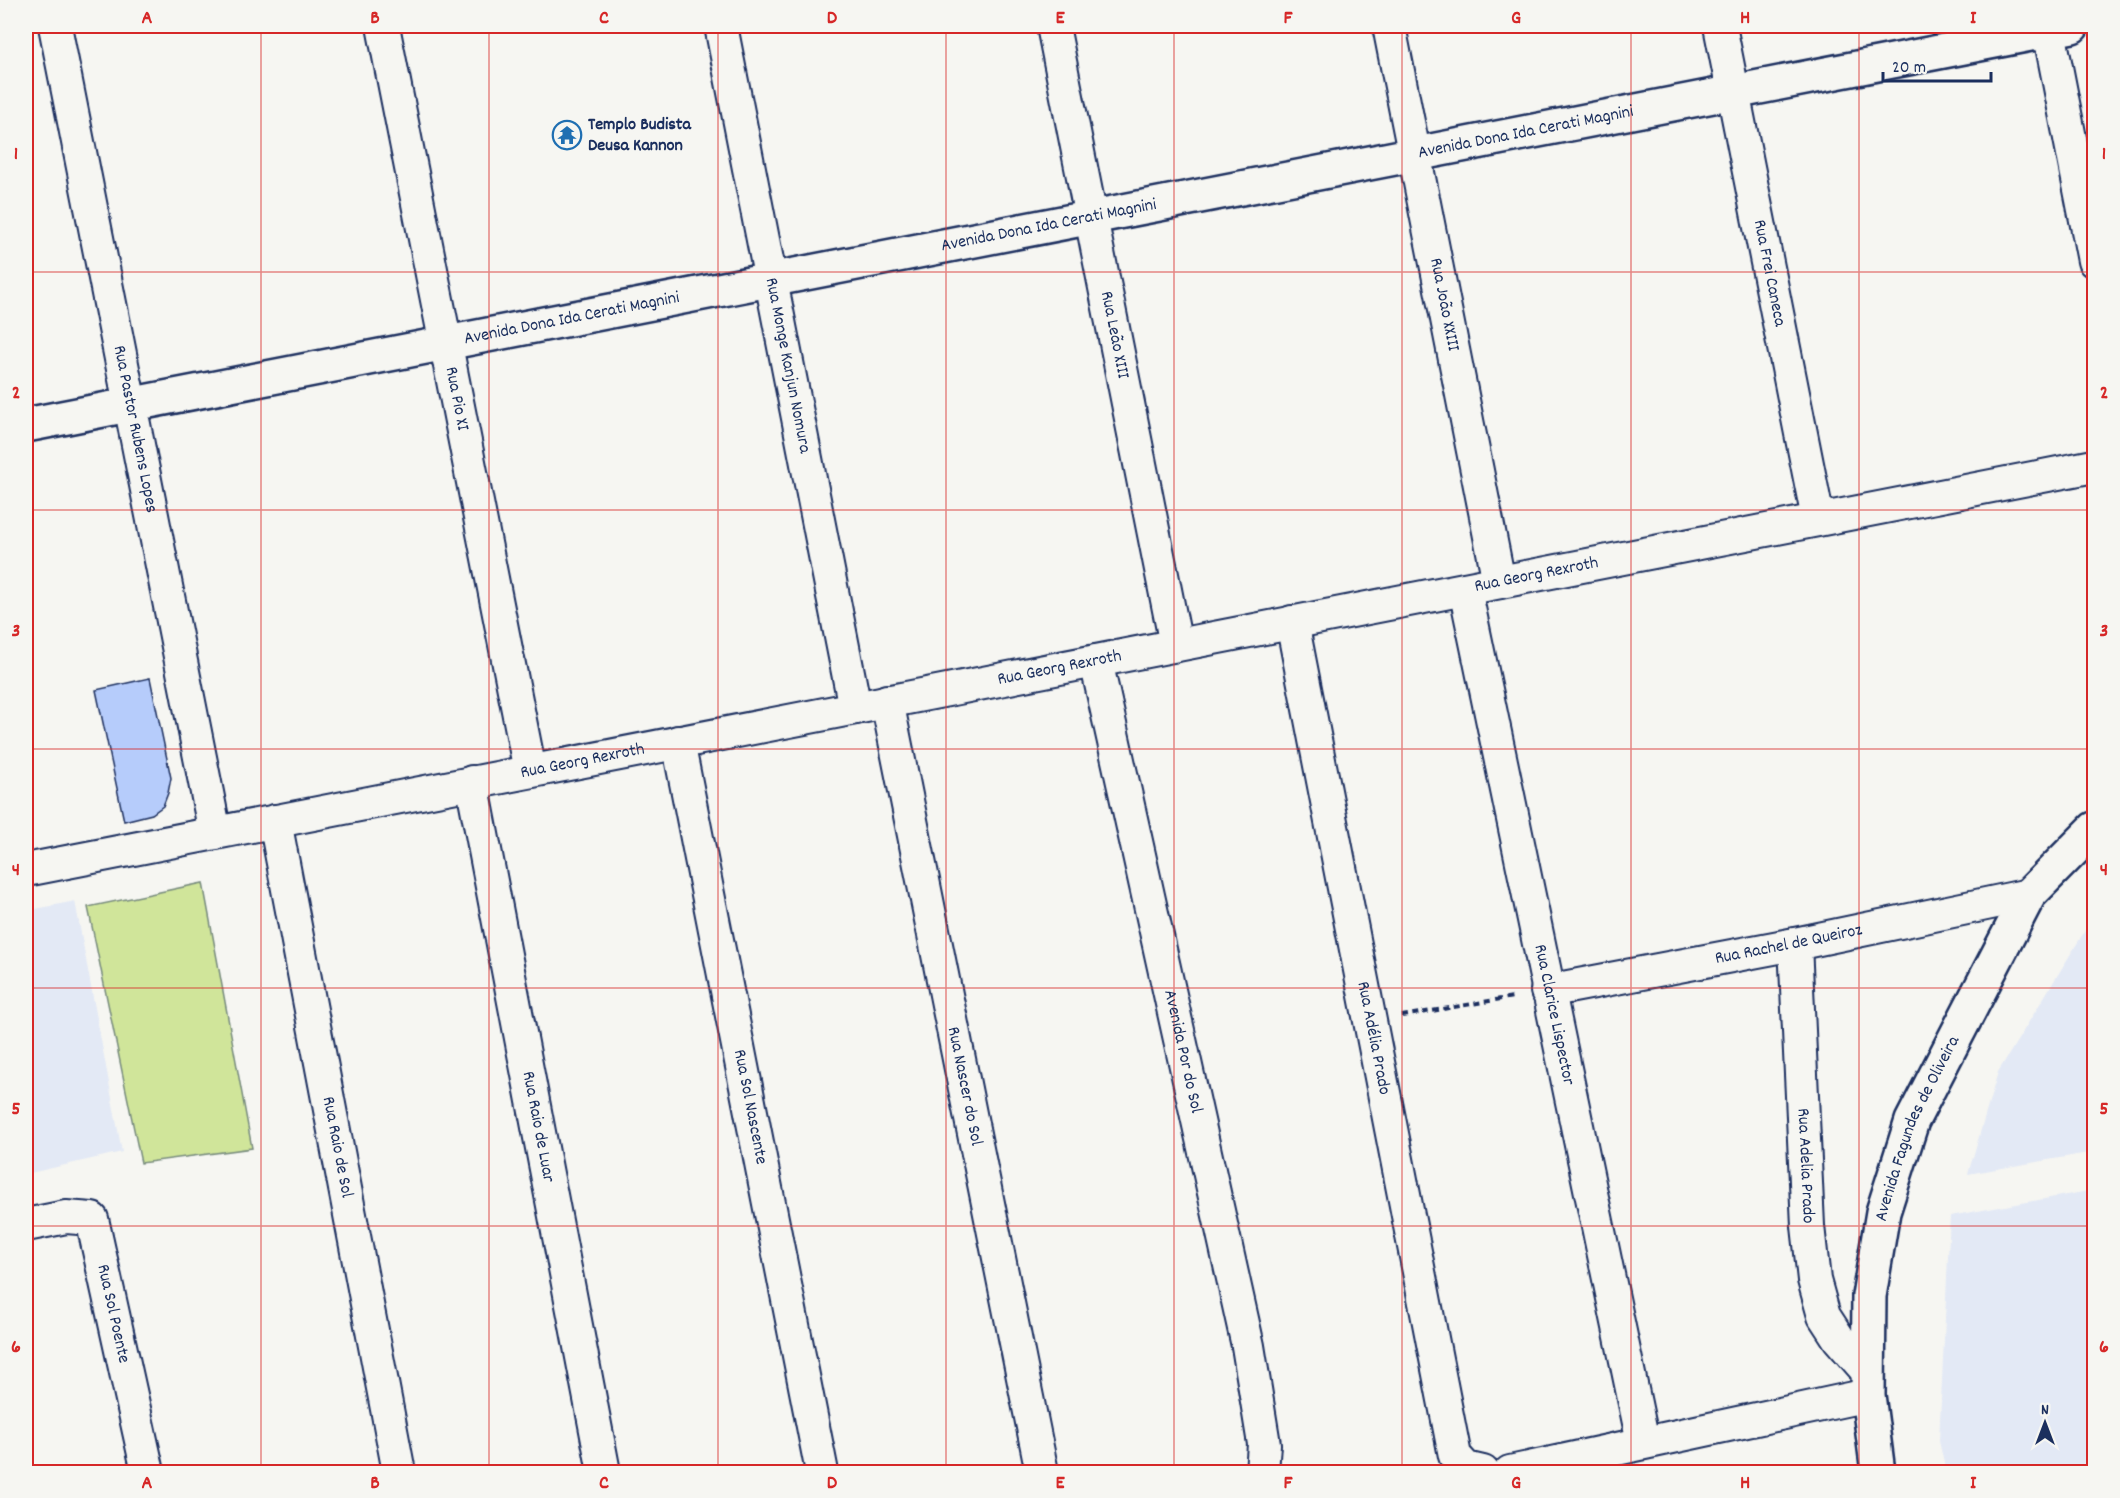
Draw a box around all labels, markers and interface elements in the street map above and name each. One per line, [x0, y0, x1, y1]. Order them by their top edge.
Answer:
text: A [142, 5, 153, 33]
text: B [370, 5, 380, 33]
text: C [599, 5, 609, 33]
text: D [827, 5, 838, 33]
text: E [1055, 5, 1065, 33]
text: F [1284, 5, 1294, 33]
text: G [1511, 5, 1521, 33]
text: H [1740, 5, 1750, 33]
text: I [1970, 5, 1977, 33]
scale bar [1883, 45, 1991, 83]
text: 20 m [1892, 56, 1926, 81]
street label: Avenida Dona Ida Cerati Magnini [1416, 99, 1636, 166]
place label: Templo Budista Deusa Kannon [588, 113, 691, 159]
temple icon: Templo Budista Deusa Kannon [551, 119, 583, 151]
text: 1 [14, 141, 18, 169]
text: 1 [2102, 141, 2106, 169]
street label: Avenida Dona Ida Cerati Magnini [939, 192, 1159, 259]
street label: Rua Frei Caneca [1746, 218, 1792, 329]
street label: Rua João XXIII [1423, 256, 1466, 354]
street label: Rua Monge Kanjun Nomura [758, 276, 817, 456]
street label: Avenida Dona Ida Cerati Magnini [462, 285, 682, 352]
street label: Rua Leão XIII [1093, 289, 1135, 381]
street label: Rua Pastor Rubens Lopes [106, 343, 164, 515]
street label: Rua Pio XI [438, 365, 475, 433]
text: 2 [12, 380, 20, 408]
text: 2 [2100, 380, 2108, 408]
street label: Rua Georg Rexroth [1472, 551, 1601, 599]
text: 3 [12, 618, 20, 646]
text: 3 [2100, 618, 2108, 646]
street label: Rua Georg Rexroth [995, 644, 1124, 692]
street label: Rua Georg Rexroth [518, 737, 647, 786]
text: 4 [12, 857, 20, 885]
text: 4 [2100, 857, 2108, 885]
street label: Rua Rachel de Queiroz [1713, 918, 1865, 971]
street label: Rua Clarice Lispector [1527, 942, 1581, 1088]
street label: Rua Adélia Prado [1350, 979, 1397, 1097]
street label: Avenida Por do Sol [1157, 987, 1209, 1116]
street label: Rua Nascer do Sol [940, 1025, 989, 1149]
street label: Avenida Fagundes de Oliveira [1869, 1031, 1967, 1223]
street label: Rua Sol Nascente [726, 1047, 774, 1167]
street label: Rua Raio de Luar [515, 1069, 561, 1185]
street label: Rua Raio de Sol [315, 1094, 359, 1201]
text: 5 [11, 1096, 21, 1124]
text: 5 [2099, 1096, 2109, 1124]
street label: Rua Adelia Prado [1790, 1108, 1820, 1224]
street label: Rua Sol Poente [90, 1262, 136, 1366]
text: 6 [11, 1334, 21, 1362]
text: 6 [2099, 1334, 2109, 1362]
north arrow [2015, 1393, 2075, 1453]
text: N [2041, 1399, 2049, 1422]
text: A [142, 1470, 153, 1498]
text: B [370, 1470, 380, 1498]
text: C [599, 1470, 609, 1498]
text: D [827, 1470, 838, 1498]
text: E [1055, 1470, 1065, 1498]
text: F [1284, 1470, 1294, 1498]
text: G [1511, 1470, 1521, 1498]
text: H [1740, 1470, 1750, 1498]
text: I [1970, 1470, 1977, 1498]

